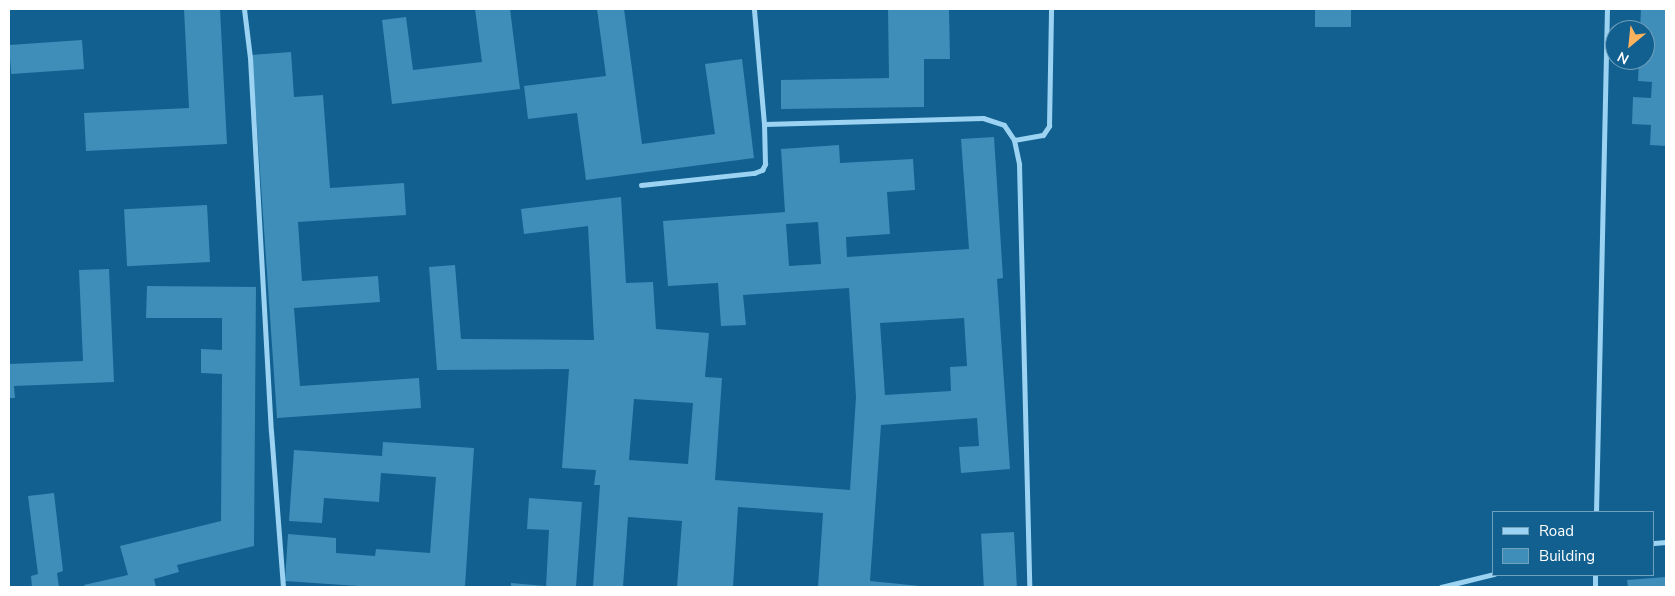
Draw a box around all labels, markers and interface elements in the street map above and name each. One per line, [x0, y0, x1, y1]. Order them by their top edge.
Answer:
north arrow [1605, 20, 1655, 70]
text: N [1614, 47, 1632, 69]
legend [1492, 511, 1655, 576]
text: Road [1539, 521, 1574, 541]
text: Building [1539, 546, 1595, 566]

